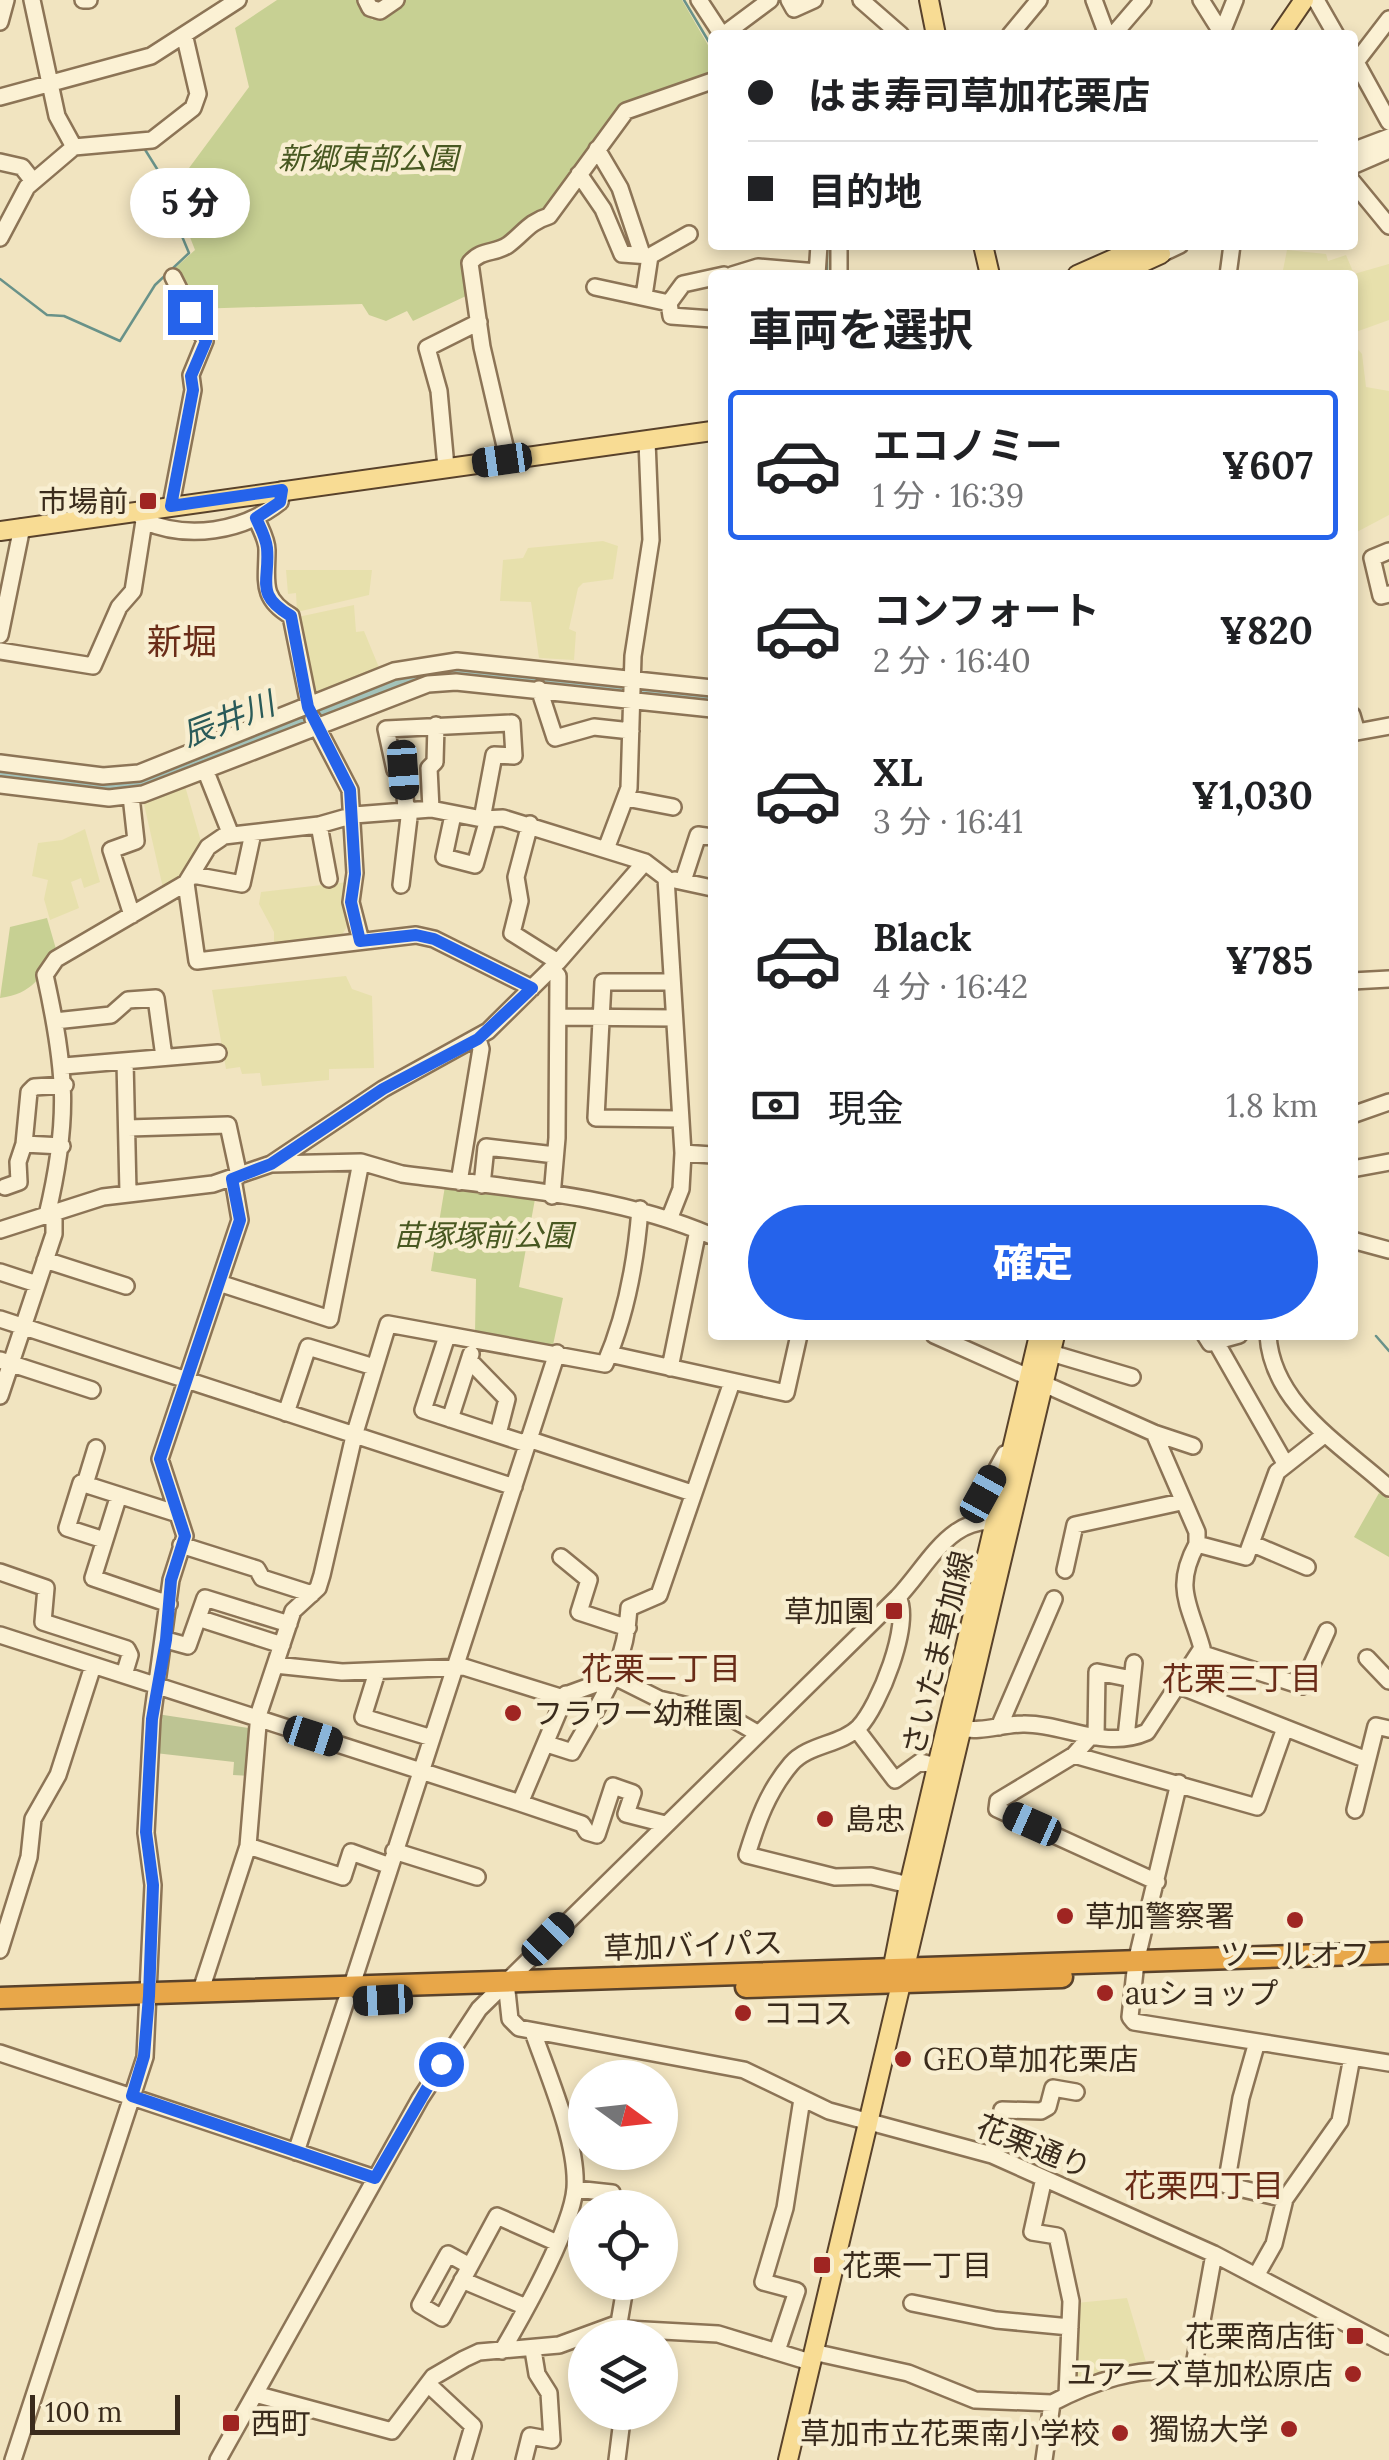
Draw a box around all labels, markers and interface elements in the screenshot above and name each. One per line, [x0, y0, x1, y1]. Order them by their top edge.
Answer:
text: はま寿司草加花栗店 [808, 71, 1150, 119]
park label: 新郷東部公園 [278, 139, 462, 177]
callout: 5 分 [130, 167, 250, 237]
text: 目的地 [808, 167, 922, 215]
text: 5 分 [161, 182, 219, 223]
route end [168, 290, 213, 335]
text: 車両を選択 [748, 301, 973, 358]
icon: car [753, 420, 843, 510]
text: エコノミー [873, 421, 1063, 469]
car [470, 441, 534, 479]
text: ¥607 [1222, 441, 1313, 489]
text: 1 分 · 16:39 [873, 475, 1024, 516]
place label: 市場前 [38, 482, 128, 520]
marker: 市場前 [137, 490, 159, 512]
icon: car [753, 585, 843, 675]
text: コンフォート [873, 586, 1100, 634]
text: ¥820 [1219, 606, 1313, 654]
district label: 新堀 [147, 619, 217, 664]
text: 2 分 · 16:40 [873, 640, 1031, 681]
water label: 辰井川 [176, 682, 283, 755]
car [386, 739, 420, 801]
text: XL [873, 748, 923, 796]
icon: car [753, 750, 843, 840]
text: ¥1,030 [1192, 771, 1313, 819]
text: 3 分 · 16:41 [873, 801, 1023, 842]
text: Black [873, 913, 972, 961]
icon: car [753, 915, 843, 1005]
text: ¥785 [1225, 936, 1313, 984]
text: 4 分 · 16:42 [873, 966, 1028, 1007]
icon: cash [748, 1078, 803, 1133]
text: 現金 [828, 1084, 904, 1132]
text: 1.8 km [1226, 1085, 1318, 1126]
button: 確定 [748, 1205, 1318, 1320]
park label: 苗塚塚前公園 [393, 1216, 577, 1254]
car [955, 1460, 1011, 1528]
street label: さいたま草加線 [893, 1547, 981, 1759]
place label: 草加園 [784, 1592, 874, 1630]
marker: 草加園 [883, 1600, 905, 1622]
district label: 花栗二丁目 [581, 1648, 741, 1689]
district label: 花栗三丁目 [1162, 1658, 1322, 1699]
place label: フラワー幼稚園 [533, 1694, 743, 1732]
marker: フラワー幼稚園 [502, 1702, 524, 1724]
car [280, 1712, 346, 1760]
car [998, 1798, 1066, 1850]
place label: 島忠 [845, 1800, 905, 1838]
marker: 島忠 [814, 1808, 836, 1830]
place label: 草加警察署 [1085, 1897, 1235, 1935]
marker: 草加警察署 [1054, 1905, 1076, 1927]
car [516, 1907, 580, 1971]
marker: ツールオフ [1284, 1909, 1306, 1931]
street label: 草加バイパス [603, 1923, 783, 1967]
place label: ツールオフ [1220, 1935, 1370, 1973]
place label: auショップ [1125, 1974, 1278, 2012]
marker: auショップ [1094, 1982, 1116, 2004]
car [352, 1983, 414, 2017]
place label: ココス [763, 1994, 853, 2032]
marker: ココス [732, 2002, 754, 2024]
place label: GEO草加花栗店 [923, 2040, 1138, 2078]
route start [419, 2042, 464, 2087]
marker: GEO草加花栗店 [892, 2048, 914, 2070]
north arrow [568, 2060, 678, 2170]
map controls [568, 2060, 678, 2430]
street label: 花栗通り [971, 2106, 1097, 2186]
district label: 花栗四丁目 [1124, 2165, 1284, 2206]
button: locate [568, 2190, 678, 2300]
place label: 花栗一丁目 [842, 2246, 992, 2284]
marker: 花栗一丁目 [811, 2254, 833, 2276]
place label: 花栗商店街 [1185, 2317, 1335, 2355]
button: layers [568, 2320, 678, 2430]
marker: 花栗商店街 [1344, 2325, 1366, 2347]
place label: ユアーズ草加松原店 [1066, 2355, 1333, 2393]
marker: ユアーズ草加松原店 [1342, 2363, 1364, 2385]
scale bar [30, 2390, 180, 2434]
text: 100 m [45, 2394, 122, 2430]
place label: 西町 [251, 2404, 311, 2442]
place label: 獨協大学 [1149, 2410, 1269, 2448]
marker: 西町 [220, 2412, 242, 2434]
place label: 草加市立花栗南小学校 [800, 2414, 1100, 2452]
marker: 獨協大学 [1278, 2418, 1300, 2440]
marker: 草加市立花栗南小学校 [1109, 2422, 1131, 2444]

